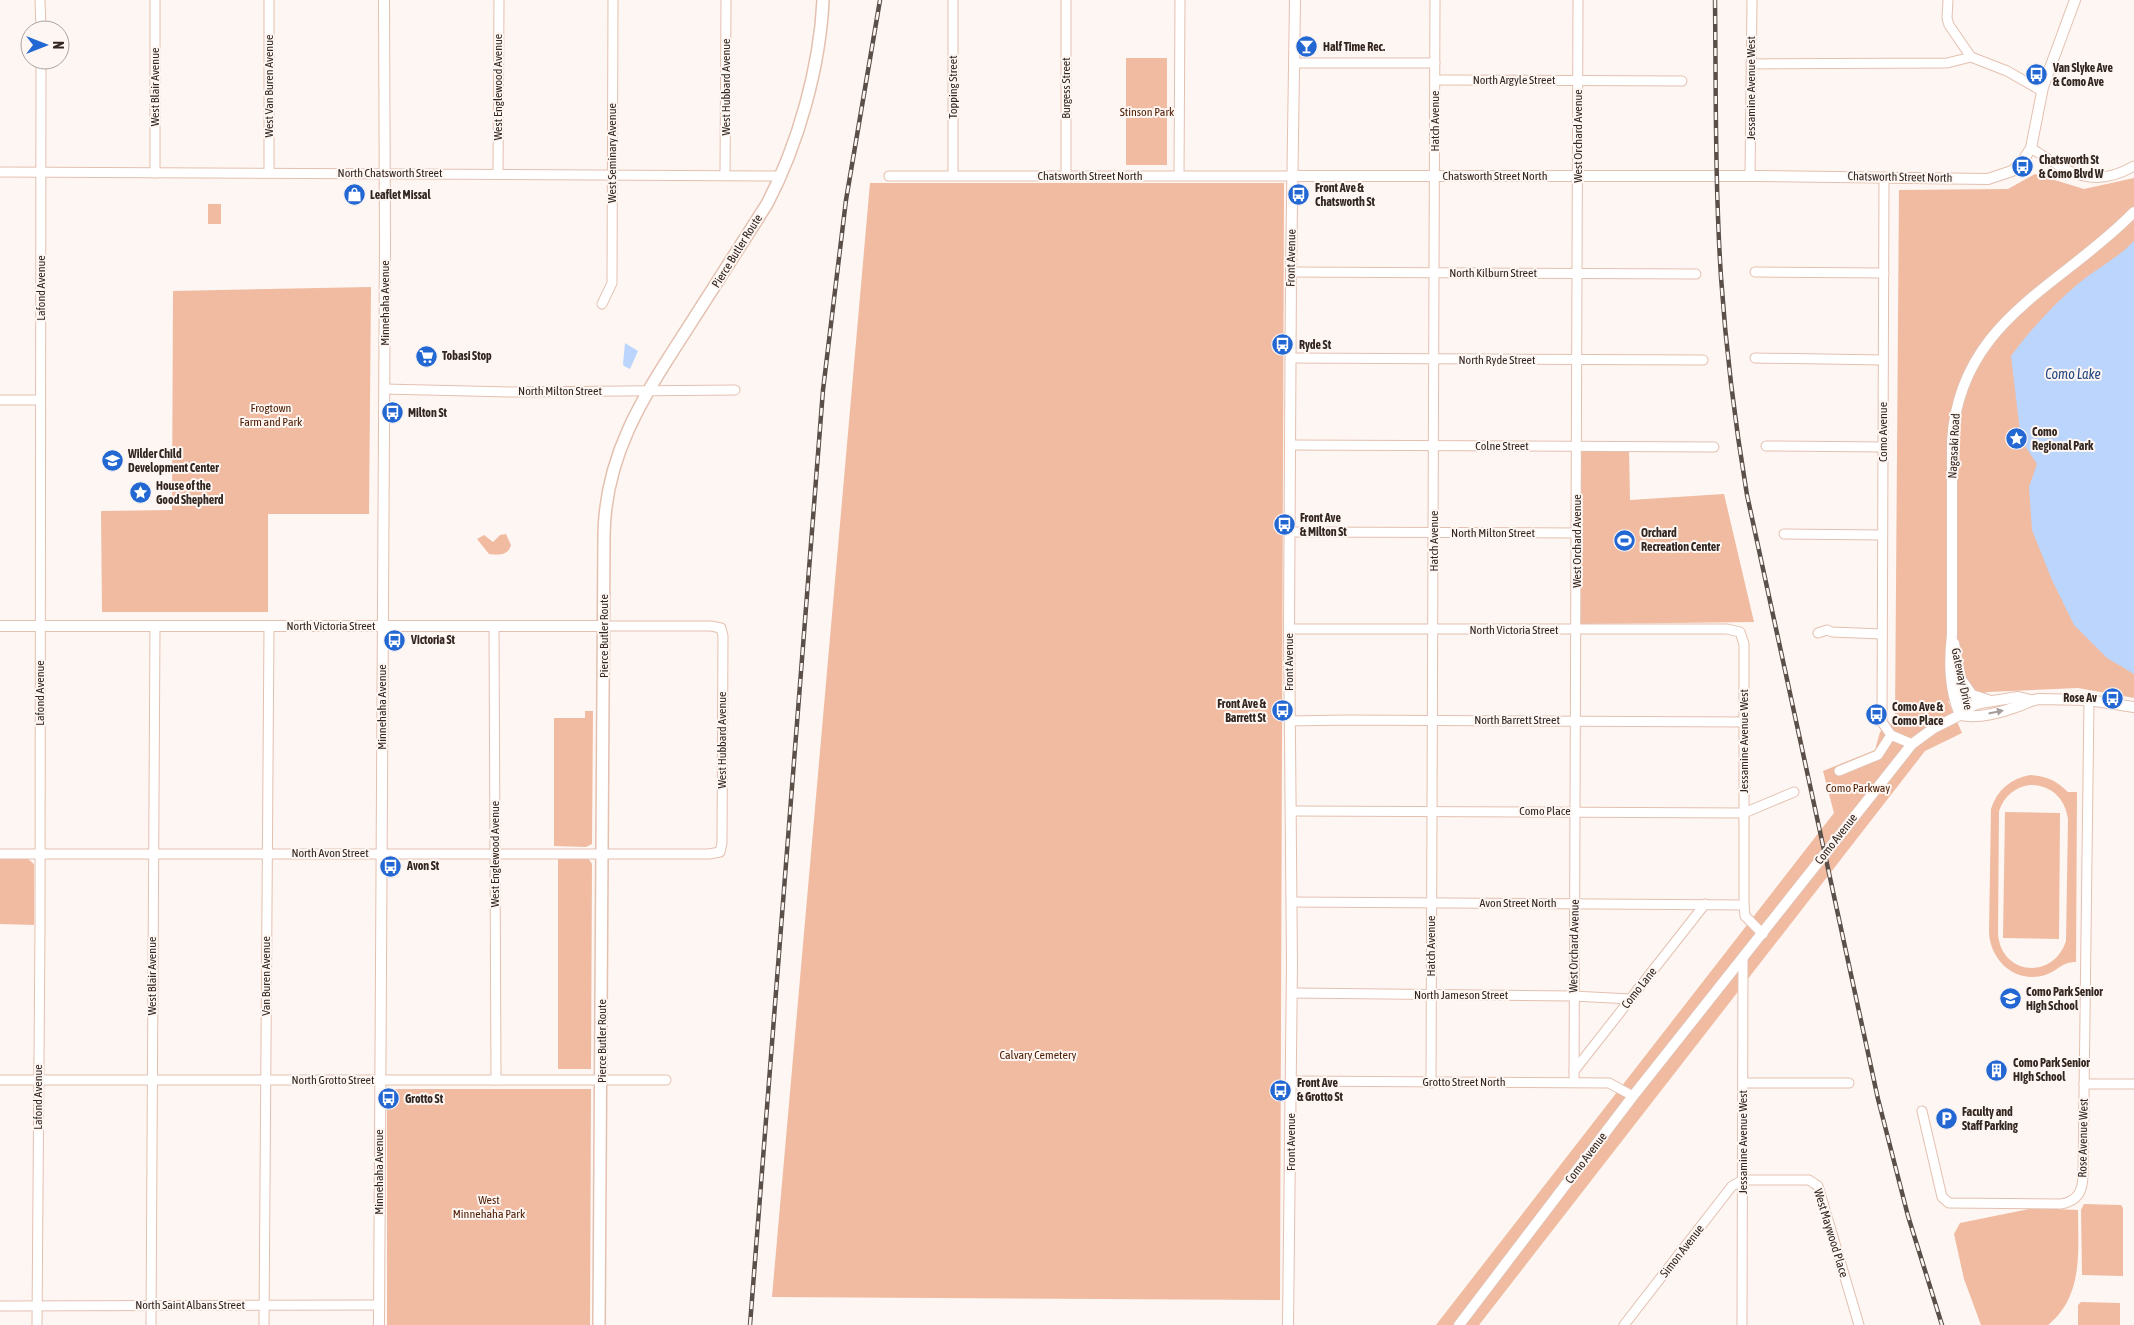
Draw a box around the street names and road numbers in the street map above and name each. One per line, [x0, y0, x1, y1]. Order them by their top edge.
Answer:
street label: West Englewood Avenue [491, 34, 505, 140]
street label: West Van Buren Avenue [262, 35, 276, 137]
street label: Jessamine Avenue West [1744, 35, 1758, 140]
street label: West Hubbard Avenue [719, 39, 733, 135]
street label: West Blair Avenue [148, 48, 162, 126]
street label: Topping Street [946, 55, 960, 119]
street label: Burgess Street [1059, 57, 1073, 119]
street label: North Argyle Street [1473, 73, 1556, 87]
street label: West Orchard Avenue [1571, 89, 1585, 183]
street label: Hatch Avenue [1428, 90, 1442, 152]
street label: West Seminary Avenue [605, 103, 619, 203]
street label: North Chatsworth Street [338, 166, 443, 180]
street label: Chatsworth Street North [1038, 169, 1142, 183]
street label: Chatsworth Street North [1443, 169, 1547, 183]
street label: Chatsworth Street North [1847, 169, 1953, 185]
street label: Pierce Butler Route [709, 212, 765, 290]
street label: Front Avenue [1283, 229, 1299, 287]
street label: Lafond Avenue [34, 255, 48, 321]
street label: Minnehaha Avenue [378, 260, 392, 346]
street label: North Kilburn Street [1449, 266, 1537, 280]
street label: North Ryde Street [1459, 353, 1536, 367]
street label: North Milton Street [518, 384, 602, 398]
street label: Como Avenue [1876, 402, 1890, 462]
street label: Nagasaki Road [1945, 413, 1963, 479]
street label: Colne Street [1475, 439, 1529, 453]
street label: West Orchard Avenue [1570, 494, 1584, 588]
street label: Hatch Avenue [1427, 510, 1441, 572]
street label: North Milton Street [1451, 526, 1535, 540]
street label: Pierce Butler Route [597, 594, 611, 678]
street label: North Victoria Street [287, 619, 376, 633]
street label: North Victoria Street [1470, 623, 1559, 637]
street label: Front Avenue [1282, 633, 1296, 691]
street label: Gateway Drive [1949, 647, 1975, 711]
street label: Lafond Avenue [33, 660, 47, 726]
street label: Minnehaha Avenue [375, 664, 389, 750]
street label: Jessamine Avenue West [1737, 688, 1751, 793]
street label: West Hubbard Avenue [715, 692, 729, 788]
street label: North Barrett Street [1474, 713, 1560, 727]
street label: West Englewood Avenue [488, 801, 502, 907]
street label: Como Place [1519, 804, 1571, 818]
street label: Como Avenue [1812, 811, 1860, 867]
street label: North Avon Street [291, 846, 369, 860]
street label: Avon Street North [1479, 896, 1557, 910]
street label: West Orchard Avenue [1566, 899, 1582, 993]
street label: Hatch Avenue [1424, 915, 1438, 977]
street label: Van Buren Avenue [259, 936, 273, 1016]
street label: West Blair Avenue [145, 937, 159, 1015]
street label: Como Lane [1619, 965, 1659, 1011]
street label: North Jameson Street [1414, 988, 1509, 1002]
street label: Pierce Butler Route [595, 999, 609, 1083]
street label: Lafond Avenue [31, 1064, 45, 1130]
street label: North Grotto Street [291, 1073, 375, 1087]
street label: Grotto Street North [1422, 1075, 1506, 1089]
street label: Jessamine Avenue West [1736, 1089, 1750, 1194]
street label: Rose Avenue West [2075, 1098, 2091, 1178]
street label: Front Avenue [1284, 1113, 1298, 1171]
street label: Minnehaha Avenue [372, 1129, 386, 1215]
street label: Como Avenue [1562, 1130, 1610, 1186]
street label: West Maywood Place [1811, 1187, 1851, 1279]
street label: Simon Avenue [1657, 1222, 1707, 1280]
street label: North Saint Albans Street [135, 1298, 245, 1312]

